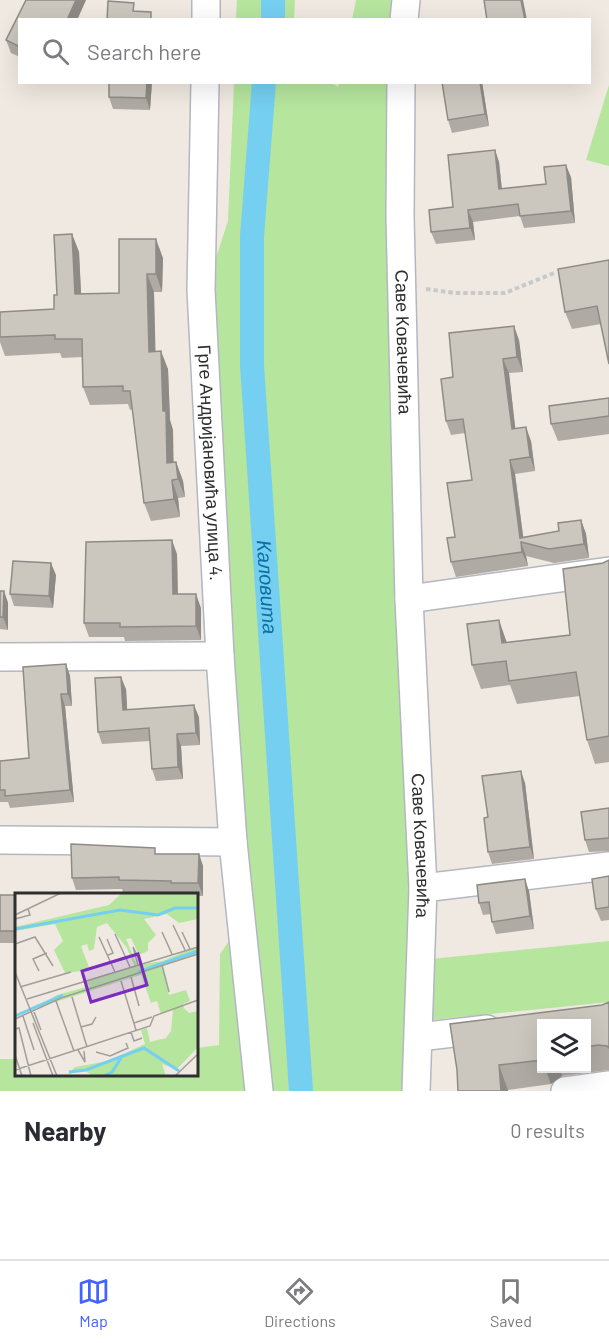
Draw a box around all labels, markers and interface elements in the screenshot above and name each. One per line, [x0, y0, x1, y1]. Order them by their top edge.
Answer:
search box [18, 18, 591, 84]
icon: search [39, 35, 72, 68]
text: Search here [87, 38, 201, 64]
street label: Саве Ковачевића [391, 269, 417, 416]
street label: Грге Андријановића улица 4. [194, 344, 228, 581]
water label: Каловита [253, 539, 283, 635]
street label: Саве Ковачевића [407, 773, 435, 919]
inset map [15, 893, 198, 1076]
map controls [537, 1019, 591, 1073]
button: layers [537, 1019, 591, 1073]
text: Nearby [24, 1115, 106, 1146]
text: 0 results [510, 1118, 585, 1142]
tab: Map [77, 1275, 110, 1330]
tab: Directions [264, 1275, 336, 1330]
tab: Saved [490, 1275, 532, 1330]

